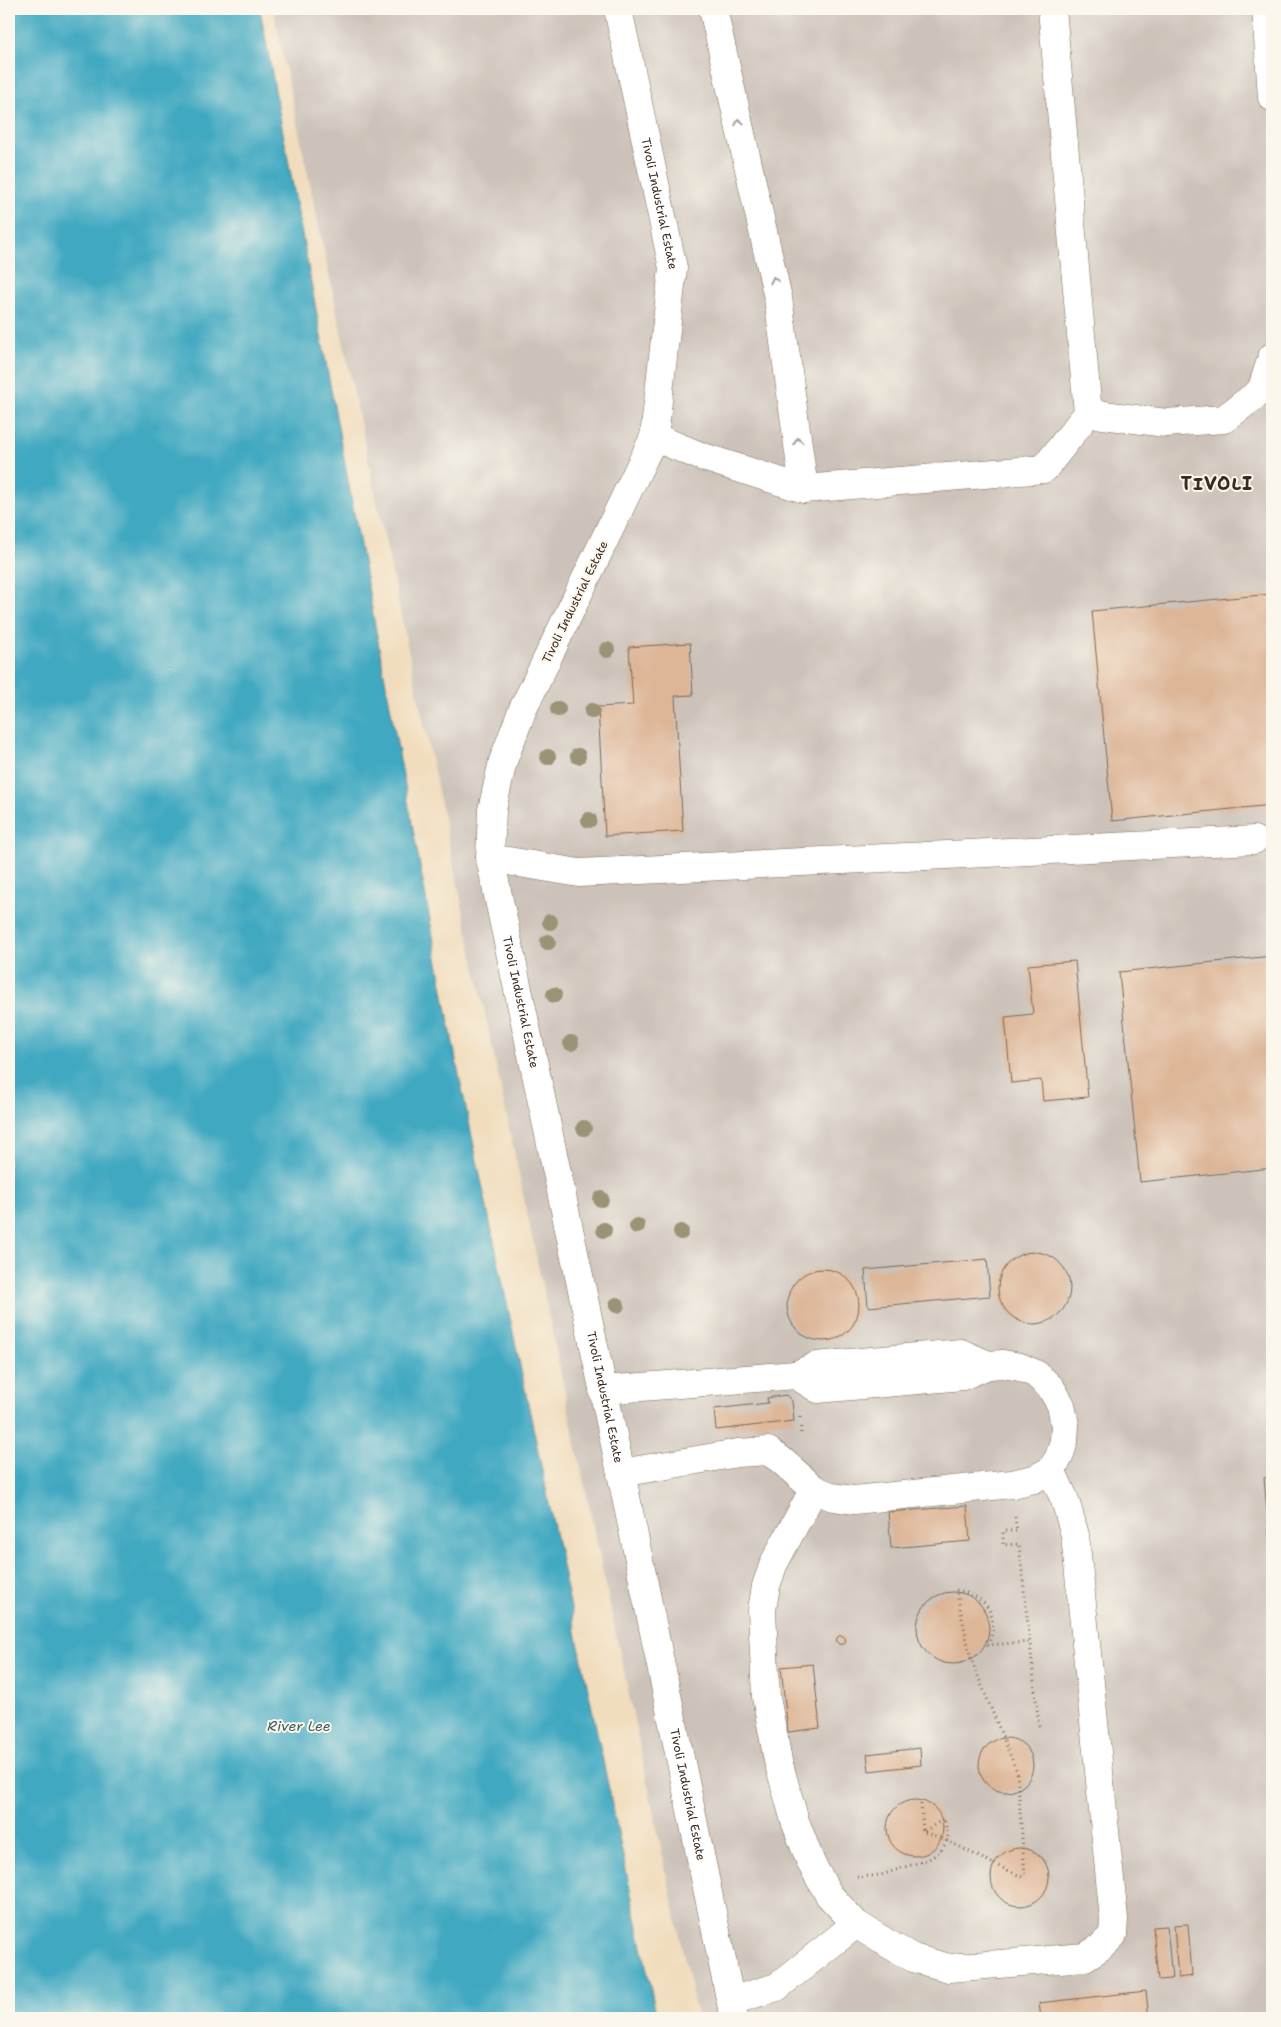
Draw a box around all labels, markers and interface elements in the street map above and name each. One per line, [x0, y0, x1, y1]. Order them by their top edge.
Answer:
one-way arrow [734, 117, 745, 126]
street label: Tivoli Industrial Estate [638, 136, 681, 271]
one-way arrow [769, 276, 780, 285]
one-way arrow [793, 437, 804, 445]
district label: TIVOLI [1181, 472, 1253, 496]
street label: Tivoli Industrial Estate [538, 538, 612, 666]
street label: Tivoli Industrial Estate [499, 935, 543, 1070]
street label: Tivoli Industrial Estate [583, 1330, 627, 1465]
water label: River Lee [267, 1717, 331, 1735]
street label: Tivoli Industrial Estate [666, 1727, 709, 1862]

